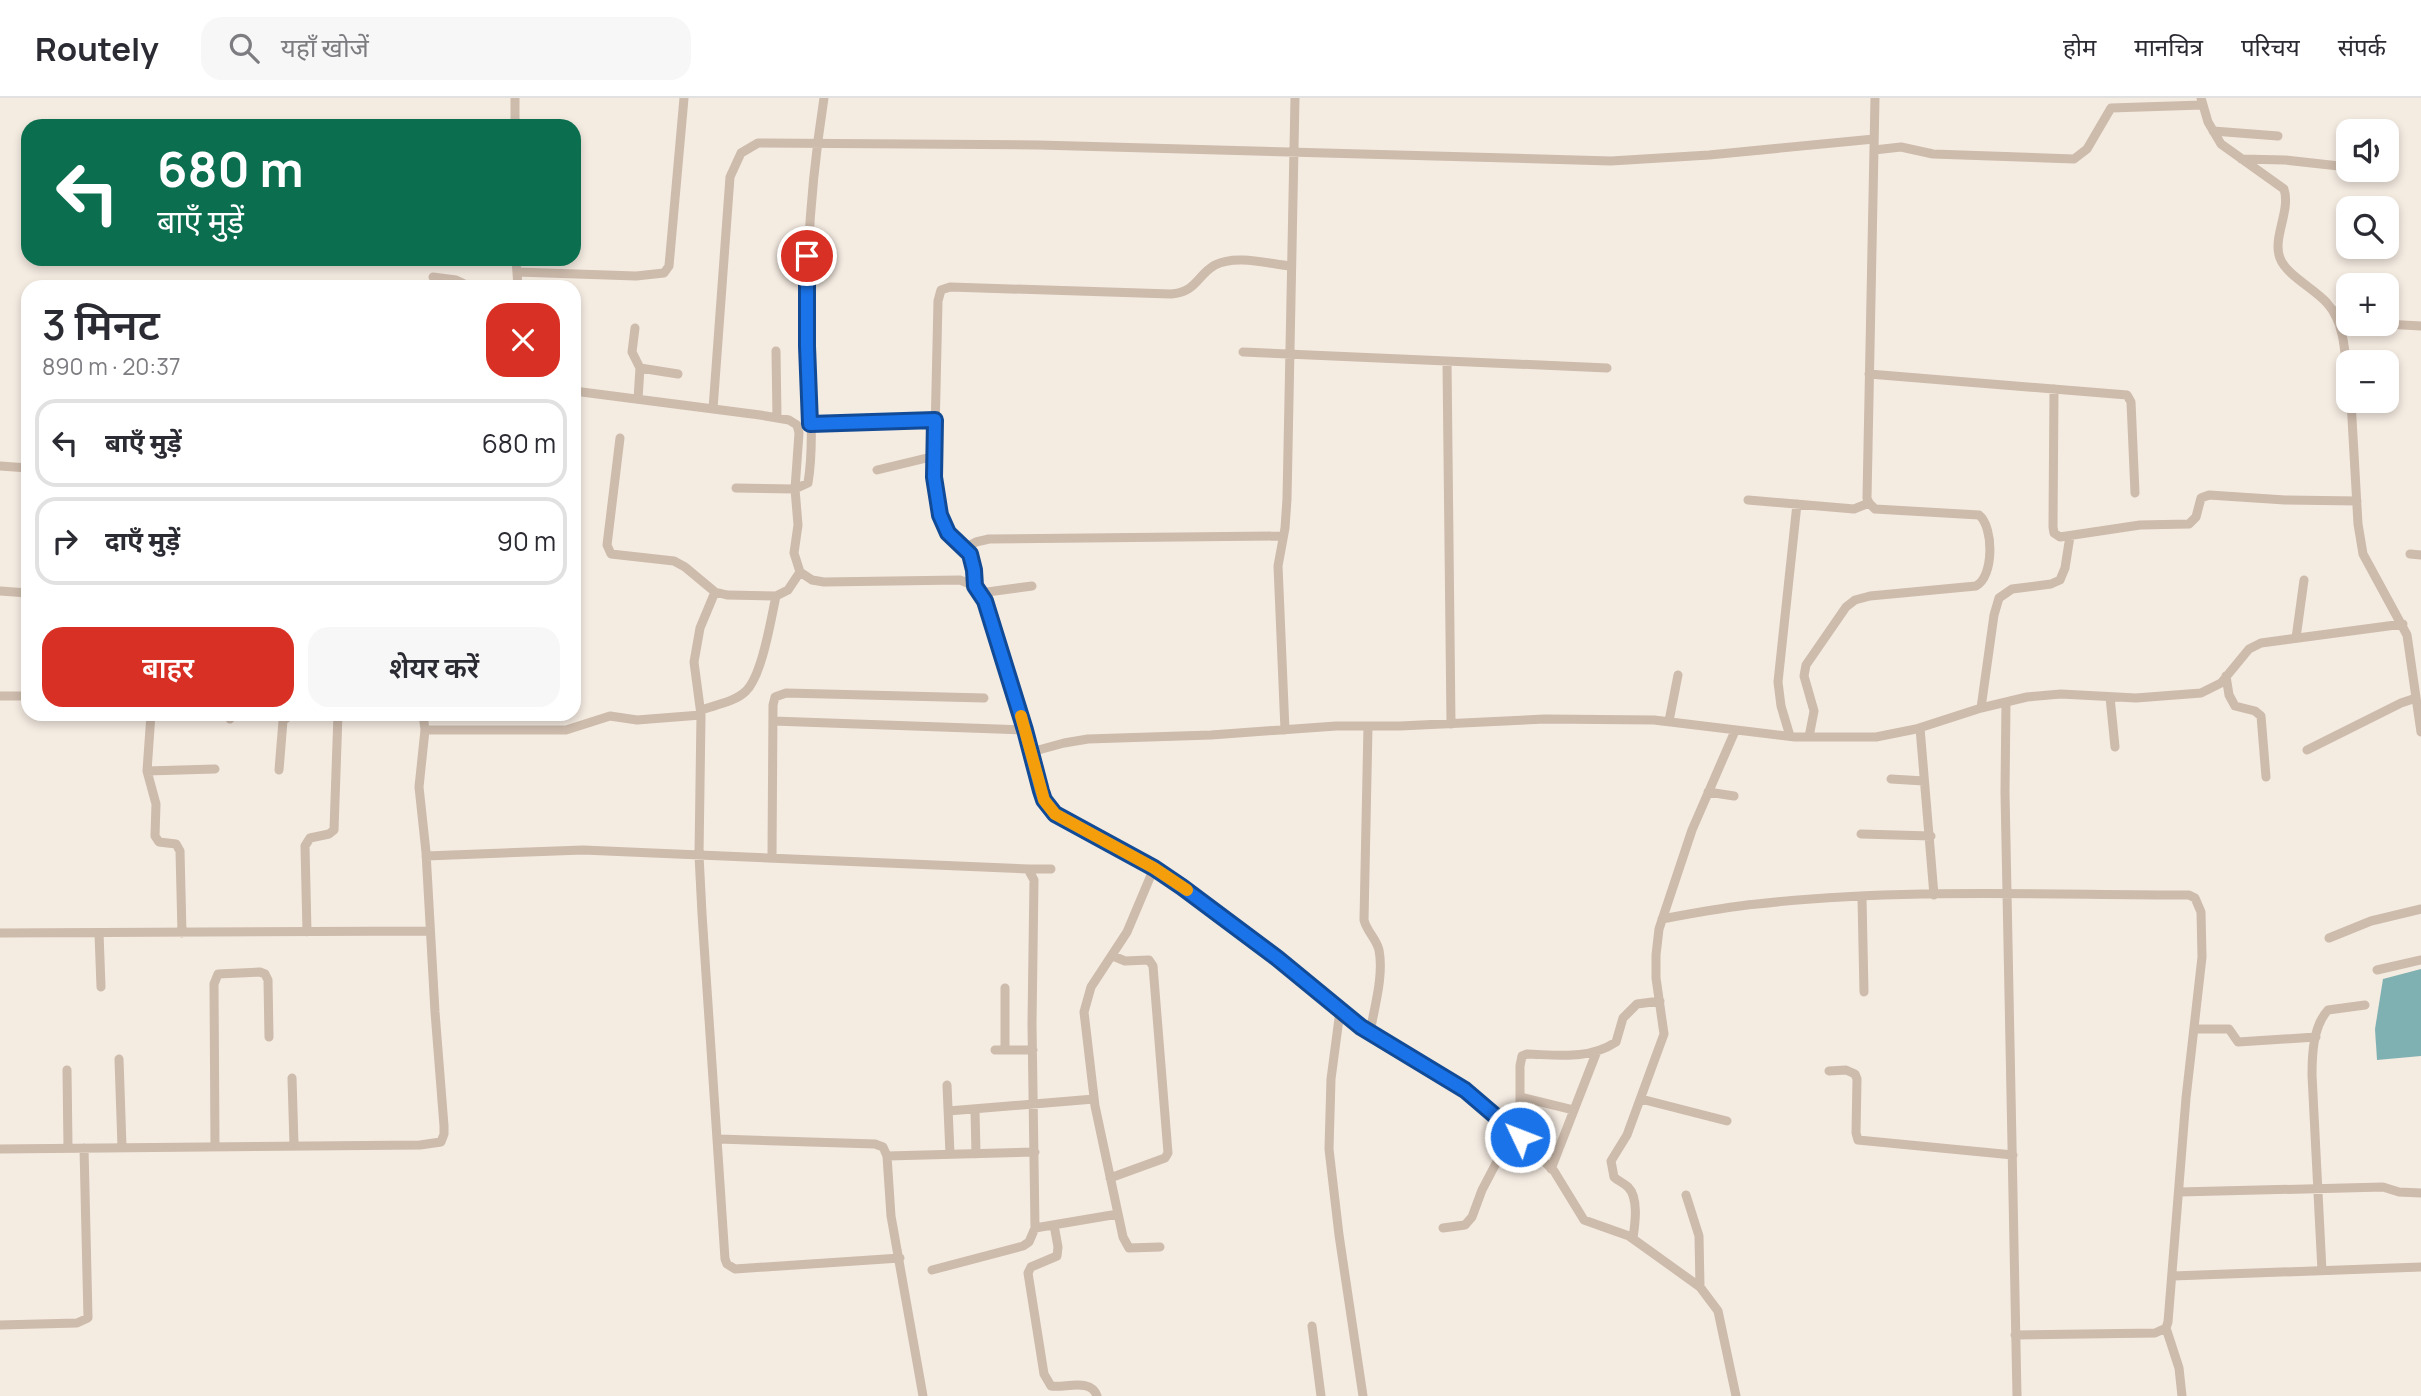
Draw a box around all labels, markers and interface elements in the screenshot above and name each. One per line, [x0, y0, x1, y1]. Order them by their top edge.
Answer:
search box [201, 17, 691, 80]
text: Routely [35, 26, 159, 71]
icon: search [225, 29, 263, 67]
text: यहाँ खोजें [281, 29, 369, 65]
text: होम [2063, 30, 2096, 63]
text: मानचित्र [2134, 30, 2203, 63]
text: परिचय [2241, 30, 2300, 63]
text: संपर्क [2338, 30, 2386, 63]
map controls [2336, 119, 2399, 413]
button: sound [2336, 119, 2399, 182]
text: 680 m [157, 135, 304, 202]
icon: left [42, 147, 133, 238]
button: search [2336, 196, 2399, 259]
text: बाएँ मुड़ें [157, 199, 244, 243]
pin [777, 226, 837, 286]
icon: arrive [788, 237, 826, 275]
button: + [2336, 273, 2399, 336]
text: 3 मिनट [42, 295, 160, 353]
button: close [486, 303, 560, 377]
text: 890 m · 20:37 [42, 350, 180, 382]
button: − [2336, 350, 2399, 413]
icon: left [46, 424, 84, 462]
text: बाएँ मुड़ें [105, 424, 182, 460]
text: 680 m [482, 425, 556, 461]
icon: right [46, 522, 84, 560]
text: दाएँ मुड़ें [105, 522, 180, 558]
text: 90 m [497, 523, 556, 559]
button: बाहर [42, 627, 294, 707]
button: शेयर करें [308, 627, 560, 707]
position arrow [1483, 1100, 1557, 1174]

